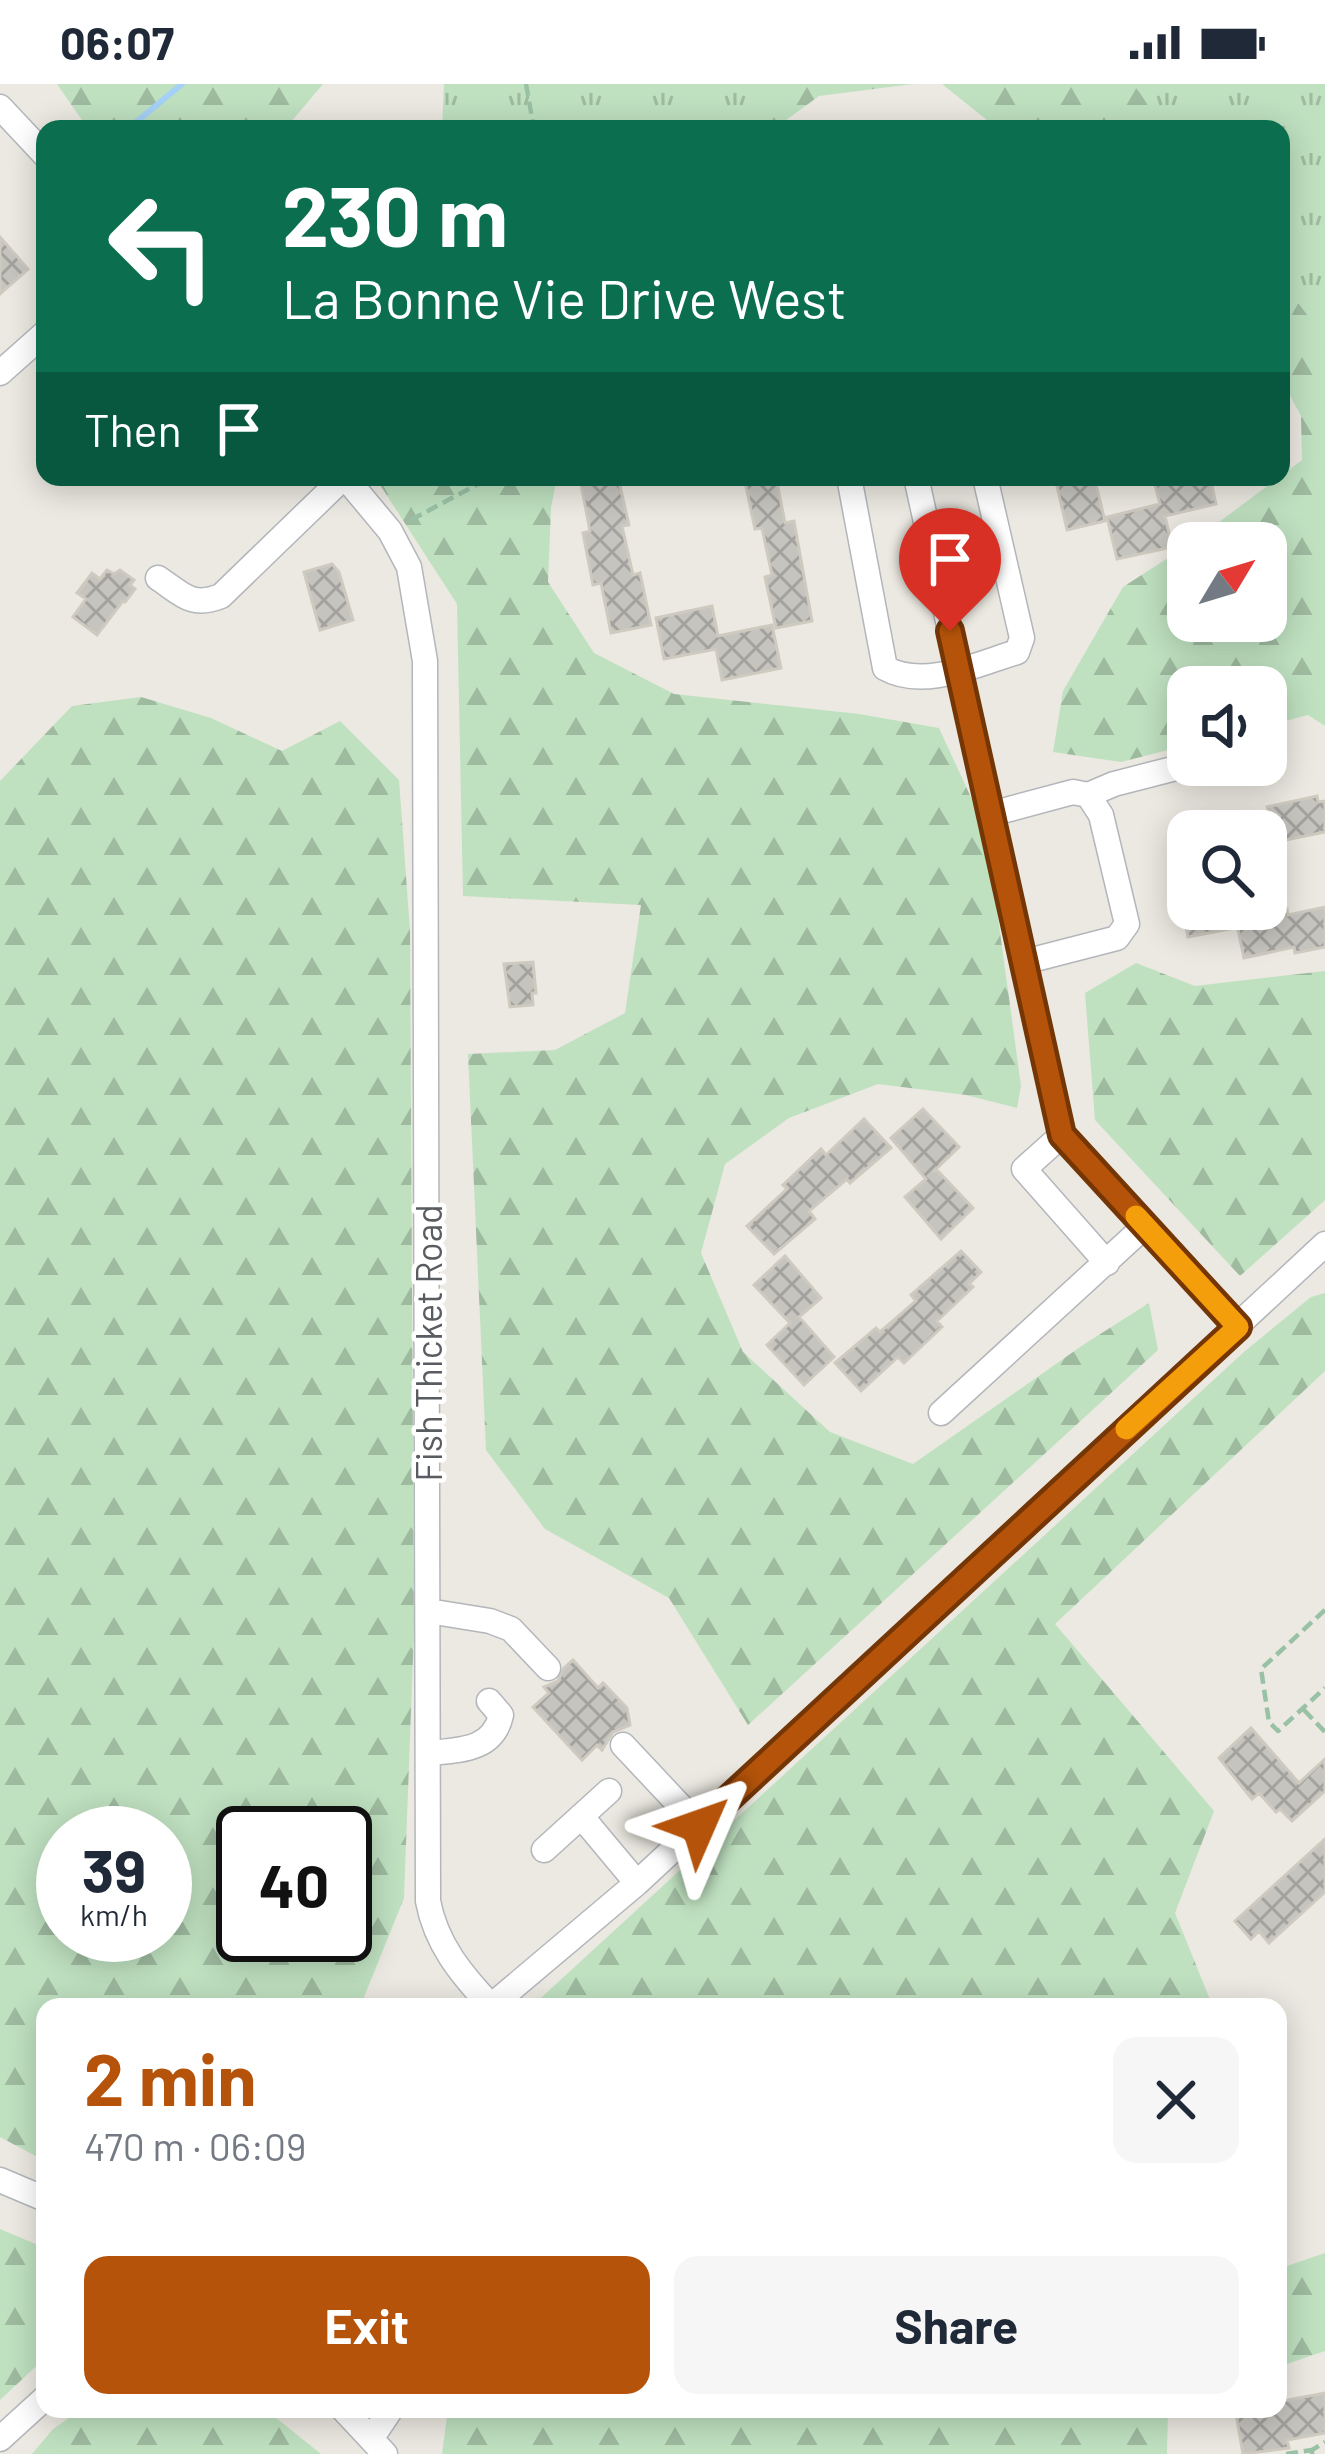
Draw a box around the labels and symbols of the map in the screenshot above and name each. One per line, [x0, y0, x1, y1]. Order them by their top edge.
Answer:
pin [899, 508, 1001, 631]
north arrow [1167, 522, 1287, 642]
street label: Fish Thicket Road [406, 1204, 449, 1482]
position arrow [636, 1763, 762, 1889]
speed limit sign: 40 [216, 1806, 372, 1962]

